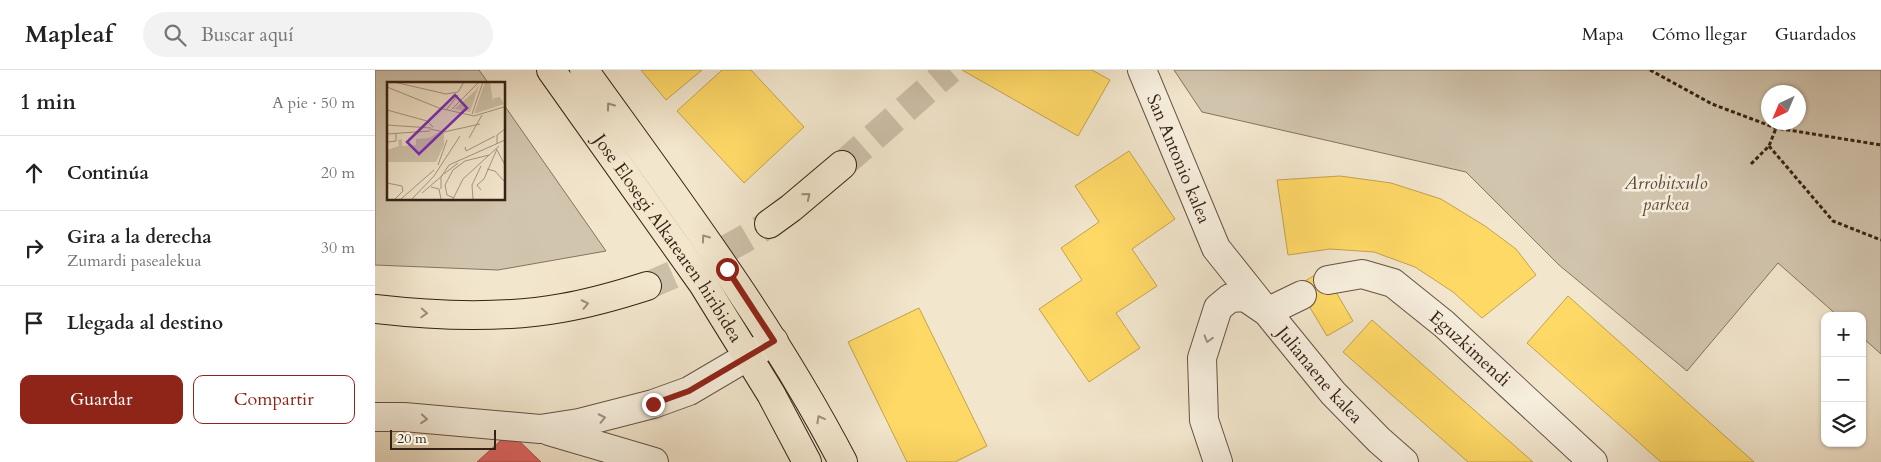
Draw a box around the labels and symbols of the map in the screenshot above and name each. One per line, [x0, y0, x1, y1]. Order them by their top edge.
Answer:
inset map [387, 82, 505, 200]
north arrow [1761, 85, 1806, 130]
street label: San Antonio kalea [1141, 90, 1217, 227]
one-way arrow [607, 102, 616, 112]
street label: Jose Elosegi Alkatearen hiribidea [586, 126, 749, 347]
park label: Arrobitxulo parkea [1623, 171, 1708, 217]
one-way arrow [801, 192, 810, 201]
one-way arrow [702, 234, 711, 244]
route start [716, 258, 739, 281]
one-way arrow [581, 299, 590, 309]
street label: Eguzkimendi [1424, 305, 1516, 392]
one-way arrow [420, 307, 428, 318]
street label: Julianaene kalea [1269, 318, 1369, 429]
one-way arrow [1203, 335, 1213, 343]
route end [642, 393, 665, 416]
one-way arrow [420, 413, 428, 424]
one-way arrow [598, 413, 607, 424]
one-way arrow [816, 415, 826, 424]
scale bar [390, 427, 496, 450]

